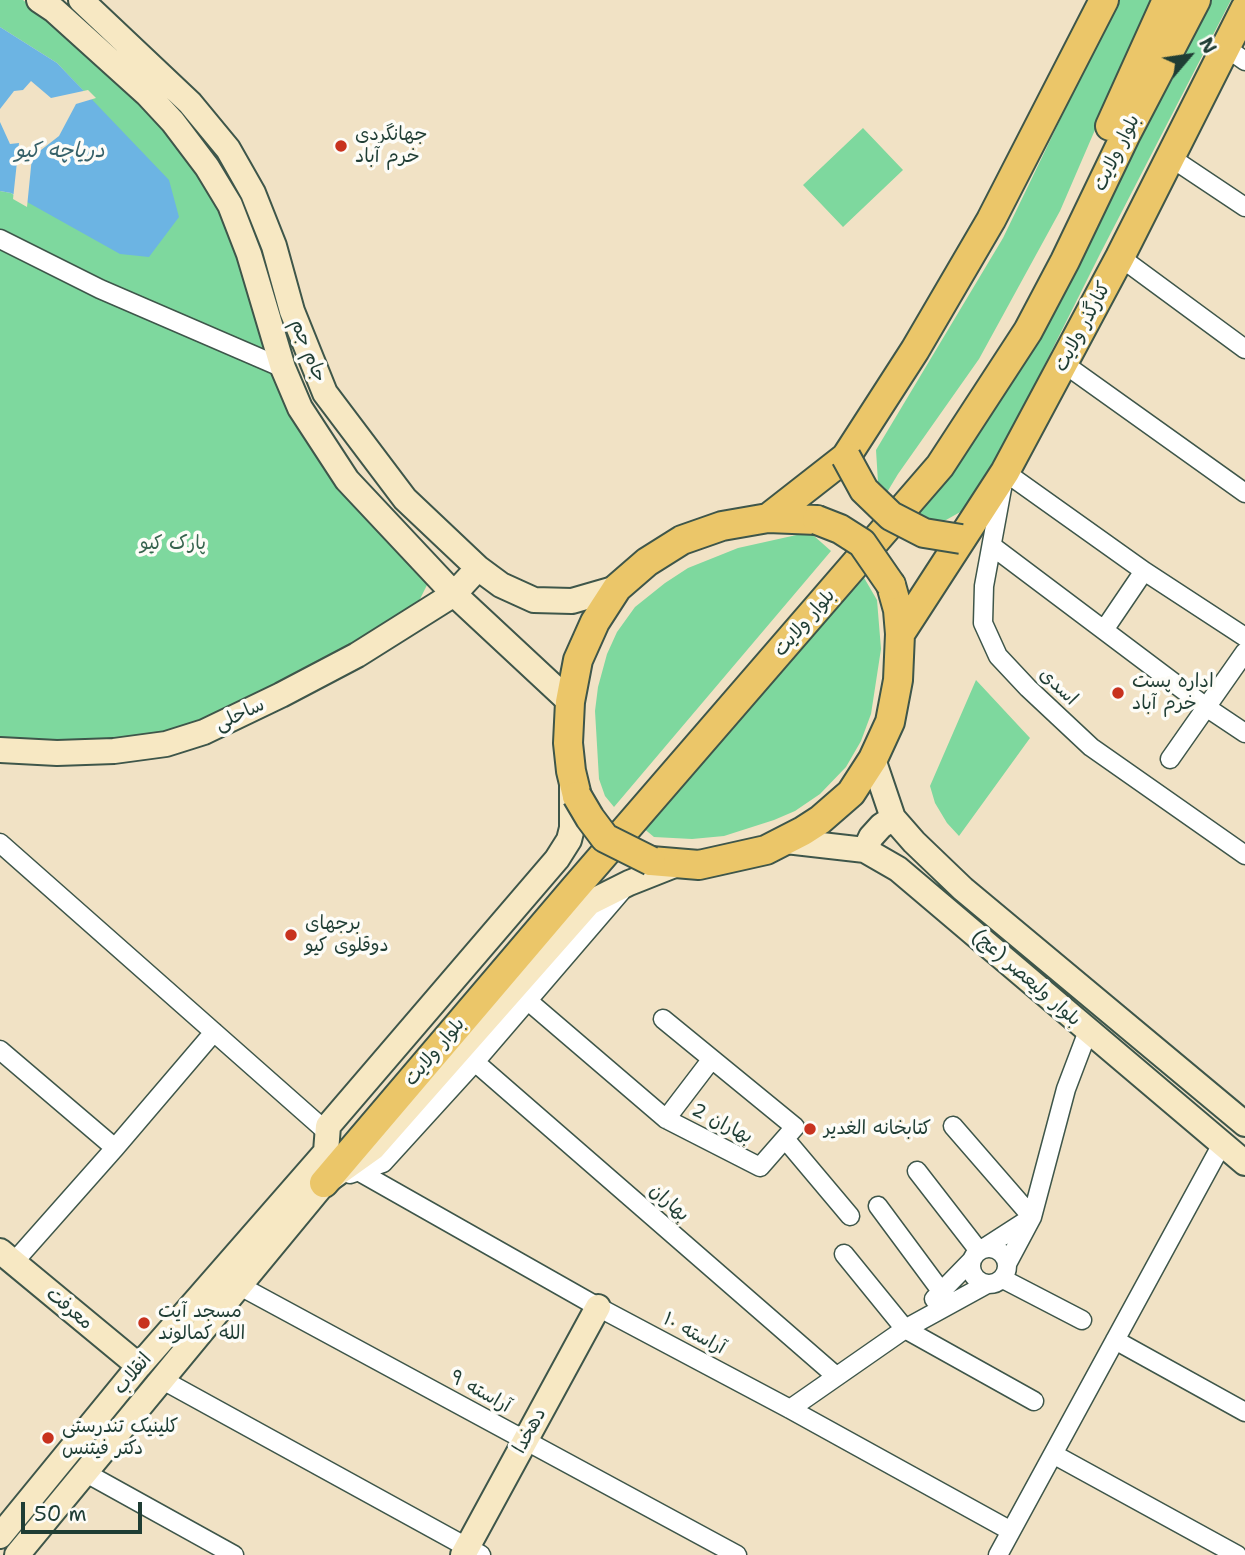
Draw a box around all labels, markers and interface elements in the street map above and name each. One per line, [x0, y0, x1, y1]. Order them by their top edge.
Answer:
north arrow [1154, 21, 1224, 91]
text: N [1193, 33, 1222, 58]
street label: بلوار ولایت [1089, 111, 1145, 195]
place label: جهانگردى خرم آباد [355, 124, 427, 168]
marker: جهانگردى خرم آباد [333, 138, 349, 154]
water label: دریاچه کیو [15, 139, 105, 165]
street label: کنارگذر ولایت [1050, 278, 1116, 376]
street label: جام جم [285, 316, 331, 386]
park label: پارک کیو [140, 533, 206, 555]
street label: بلوار ولایت [769, 584, 841, 662]
street label: اسدی [1034, 663, 1082, 711]
place label: اداره پست خرم آباد [1132, 671, 1214, 715]
marker: اداره پست خرم آباد [1110, 685, 1126, 701]
street label: ساحلی [212, 694, 268, 736]
place label: برجهای دوقلوی کیو [305, 913, 389, 957]
street label: بلوار ولیعصر (عج) [967, 925, 1085, 1031]
marker: برجهای دوقلوی کیو [283, 927, 299, 943]
street label: بلوار ولایت [400, 1013, 470, 1091]
street label: بهاران 2 [688, 1099, 756, 1149]
place label: کتابخانه الغدیر [824, 1118, 931, 1140]
marker: کتابخانه الغدیر [802, 1121, 818, 1137]
street label: بهاران [644, 1179, 694, 1227]
street label: معرفت [41, 1283, 97, 1335]
place label: مسجد آیت الله کمالوند [158, 1301, 245, 1345]
street label: آراسته ۱۰ [659, 1308, 729, 1360]
marker: مسجد آیت الله کمالوند [136, 1315, 152, 1331]
street label: انقلاب [109, 1349, 157, 1399]
street label: آراسته ۹ [446, 1366, 514, 1418]
street label: دهخدا [508, 1404, 552, 1458]
place label: کلینیک تندرستی دکتر فیتنس [62, 1416, 178, 1460]
marker: کلینیک تندرستی دکتر فیتنس [40, 1430, 56, 1446]
scale bar [24, 1488, 145, 1532]
text: 50 m [34, 1500, 87, 1528]

